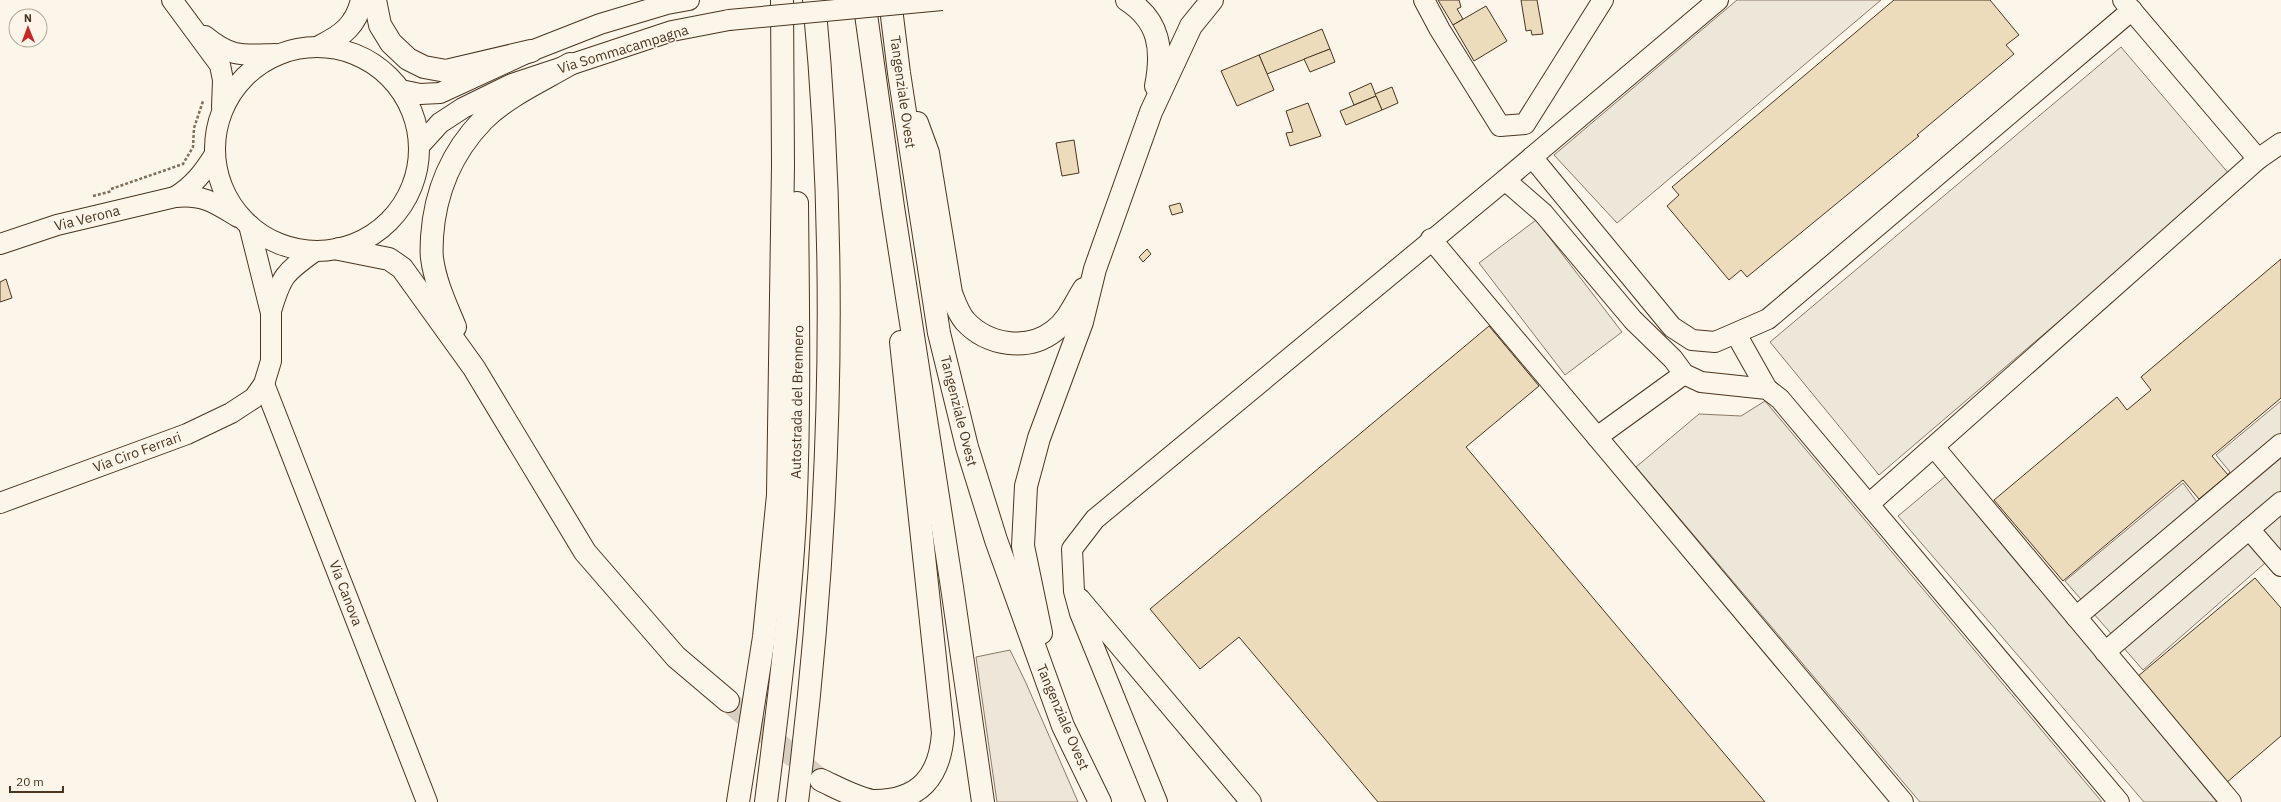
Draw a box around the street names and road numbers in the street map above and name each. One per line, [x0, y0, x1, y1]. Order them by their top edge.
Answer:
street label: Via Sommacampagna [555, 20, 691, 77]
street label: Tangenziale Ovest [886, 34, 920, 150]
street label: Via Verona [52, 201, 122, 235]
street label: Autostrada del Brennero [787, 325, 807, 479]
street label: Tangenziale Ovest [937, 354, 982, 468]
street label: Via Ciro Ferrari [90, 428, 184, 476]
street label: Via Canova [325, 558, 367, 629]
street label: Tangenziale Ovest [1033, 661, 1094, 773]

